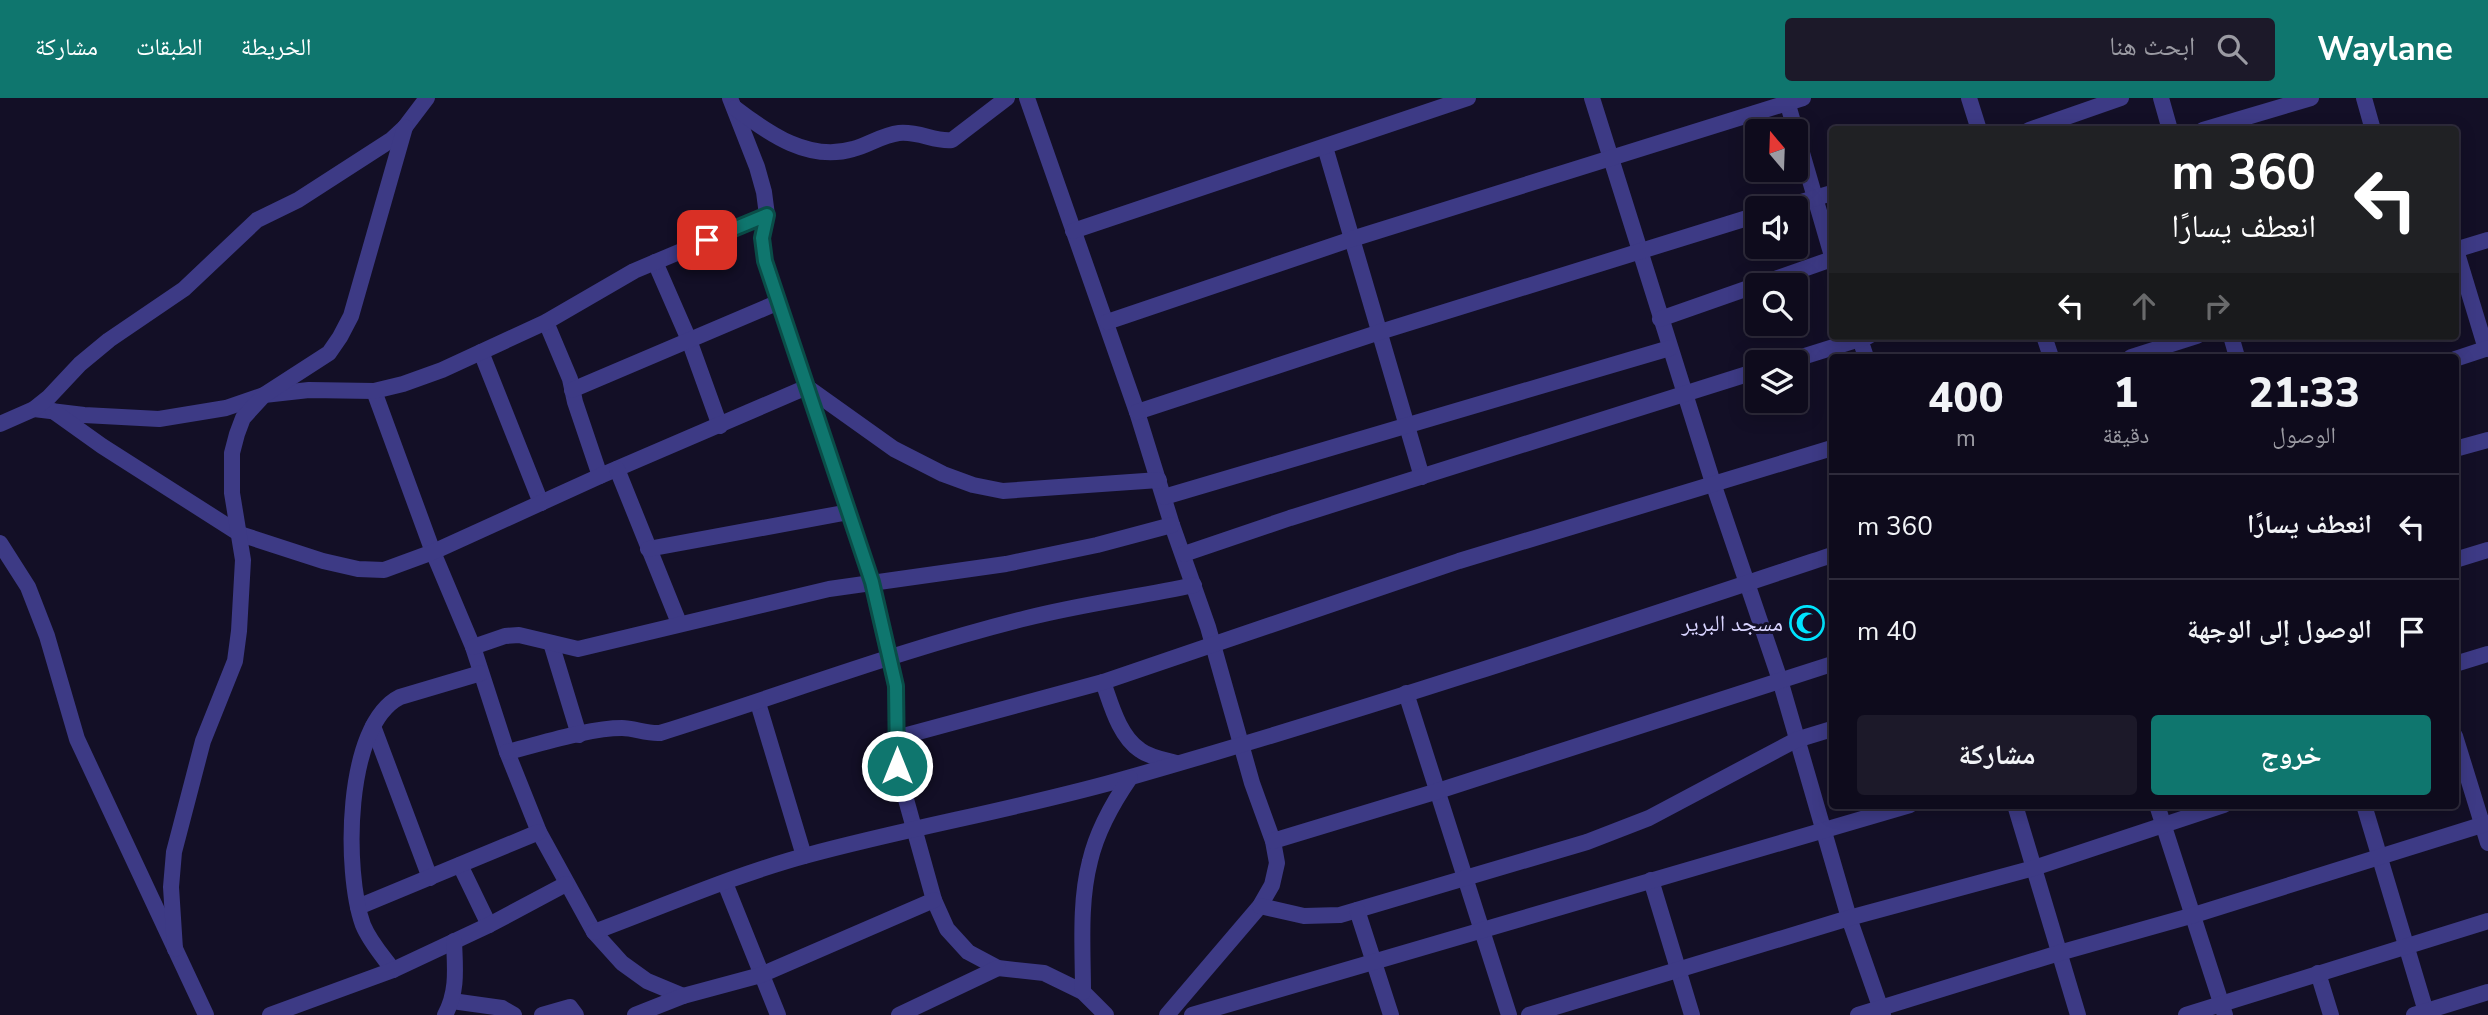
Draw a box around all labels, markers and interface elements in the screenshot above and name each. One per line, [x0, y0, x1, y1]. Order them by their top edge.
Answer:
search box [1785, 18, 2275, 81]
text: Waylane [2317, 27, 2453, 72]
text: ابحث هنا [2109, 29, 2195, 64]
icon: search [2213, 30, 2251, 68]
text: مشاركة [35, 31, 98, 63]
text: الطبقات [136, 31, 203, 63]
text: الخريطة [241, 31, 311, 63]
north arrow [1745, 119, 1808, 182]
map controls [1745, 119, 1808, 413]
text: 360 m [2172, 139, 2316, 206]
icon: left [2340, 154, 2431, 245]
button: sound [1745, 196, 1808, 259]
text: انعطف يسارًا [2172, 205, 2316, 248]
pin [677, 210, 737, 270]
icon: arrive [688, 221, 726, 259]
button: search [1745, 273, 1808, 336]
icon: left [2052, 287, 2090, 325]
icon: ahead [2125, 287, 2163, 325]
icon: right [2198, 287, 2236, 325]
button: layers [1745, 350, 1808, 413]
text: 1 [2113, 365, 2139, 422]
text: 21:33 [2248, 365, 2360, 422]
text: 400 [1928, 370, 2004, 427]
text: دقيقة [2103, 420, 2149, 451]
text: الوصول [2272, 420, 2336, 451]
text: m [1956, 423, 1976, 454]
text: انعطف يسارًا [2247, 507, 2372, 542]
icon: left [2393, 508, 2431, 546]
text: 360 m [1857, 509, 1933, 544]
mosque icon: مسجد البرير [1788, 604, 1826, 642]
place label: مسجد البرير [1681, 608, 1783, 639]
text: الوصول إلى الوجهة [2187, 612, 2372, 647]
icon: arrive [2393, 613, 2431, 651]
text: 40 m [1857, 614, 1917, 649]
button: مشاركة [1857, 715, 2137, 795]
button: خروج [2151, 715, 2431, 795]
position arrow [860, 729, 934, 803]

